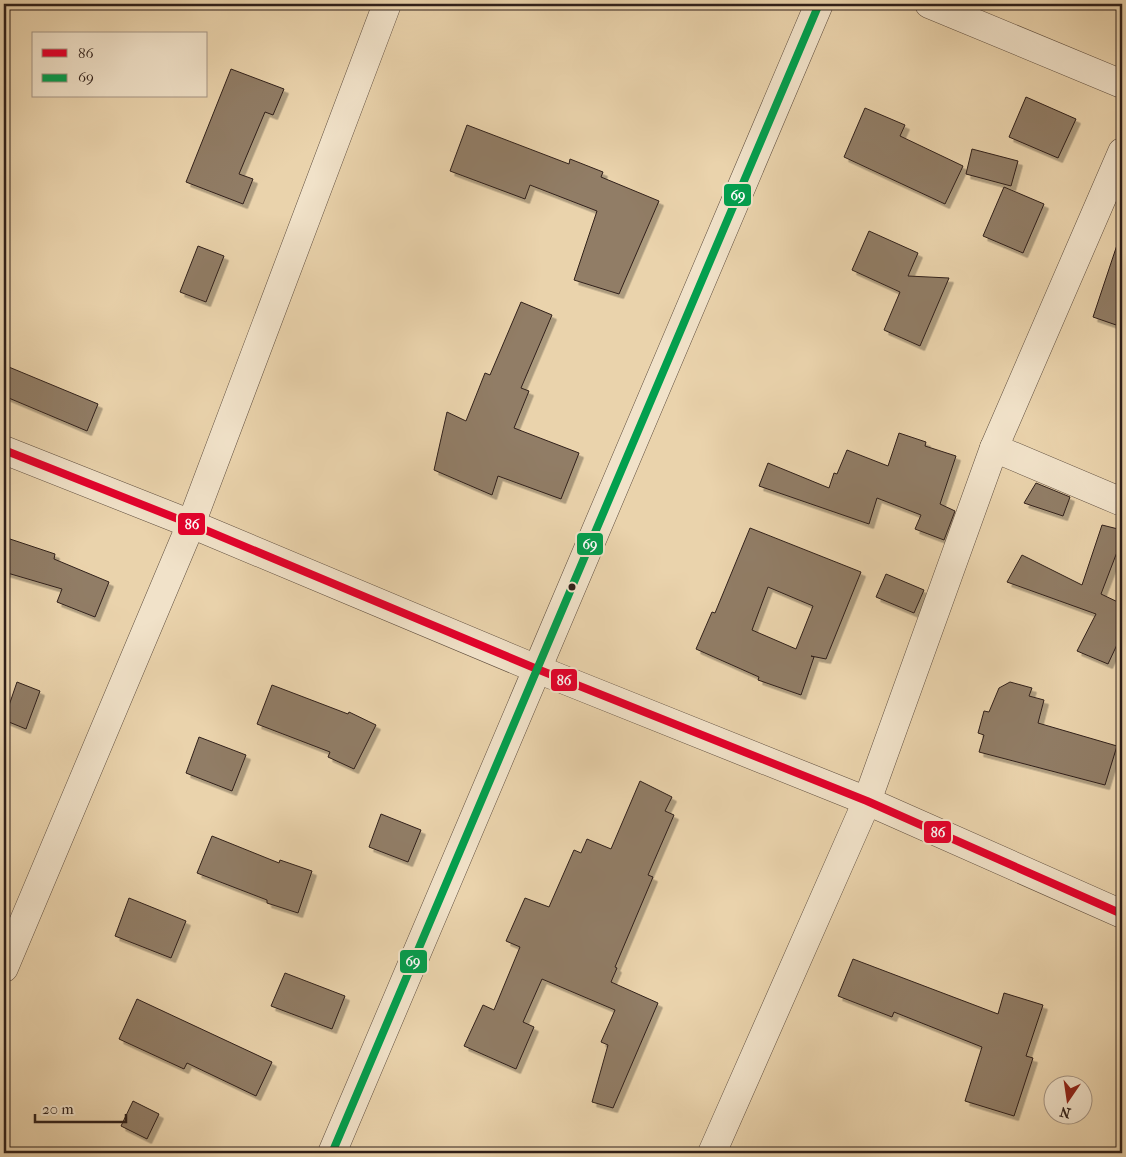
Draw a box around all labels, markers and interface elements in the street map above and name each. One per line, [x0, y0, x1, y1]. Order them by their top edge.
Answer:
legend [32, 32, 208, 98]
text: 86 [78, 44, 95, 62]
text: 69 [78, 68, 94, 86]
line badge: 69 [723, 183, 752, 207]
text: 69 [731, 187, 745, 204]
line badge: 86 [177, 512, 206, 536]
text: 86 [185, 516, 200, 533]
line badge: 69 [576, 532, 604, 556]
text: 69 [583, 536, 597, 553]
unlabelled marker [567, 582, 577, 592]
line badge: 86 [550, 668, 578, 692]
text: 86 [557, 672, 572, 689]
line badge: 86 [923, 820, 952, 844]
text: 86 [931, 824, 946, 841]
line badge: 69 [399, 949, 428, 974]
text: 69 [406, 953, 420, 970]
north arrow [1044, 1074, 1094, 1124]
scale bar [35, 1092, 126, 1124]
text: 20 m [42, 1100, 74, 1118]
text: N [1058, 1103, 1072, 1122]

